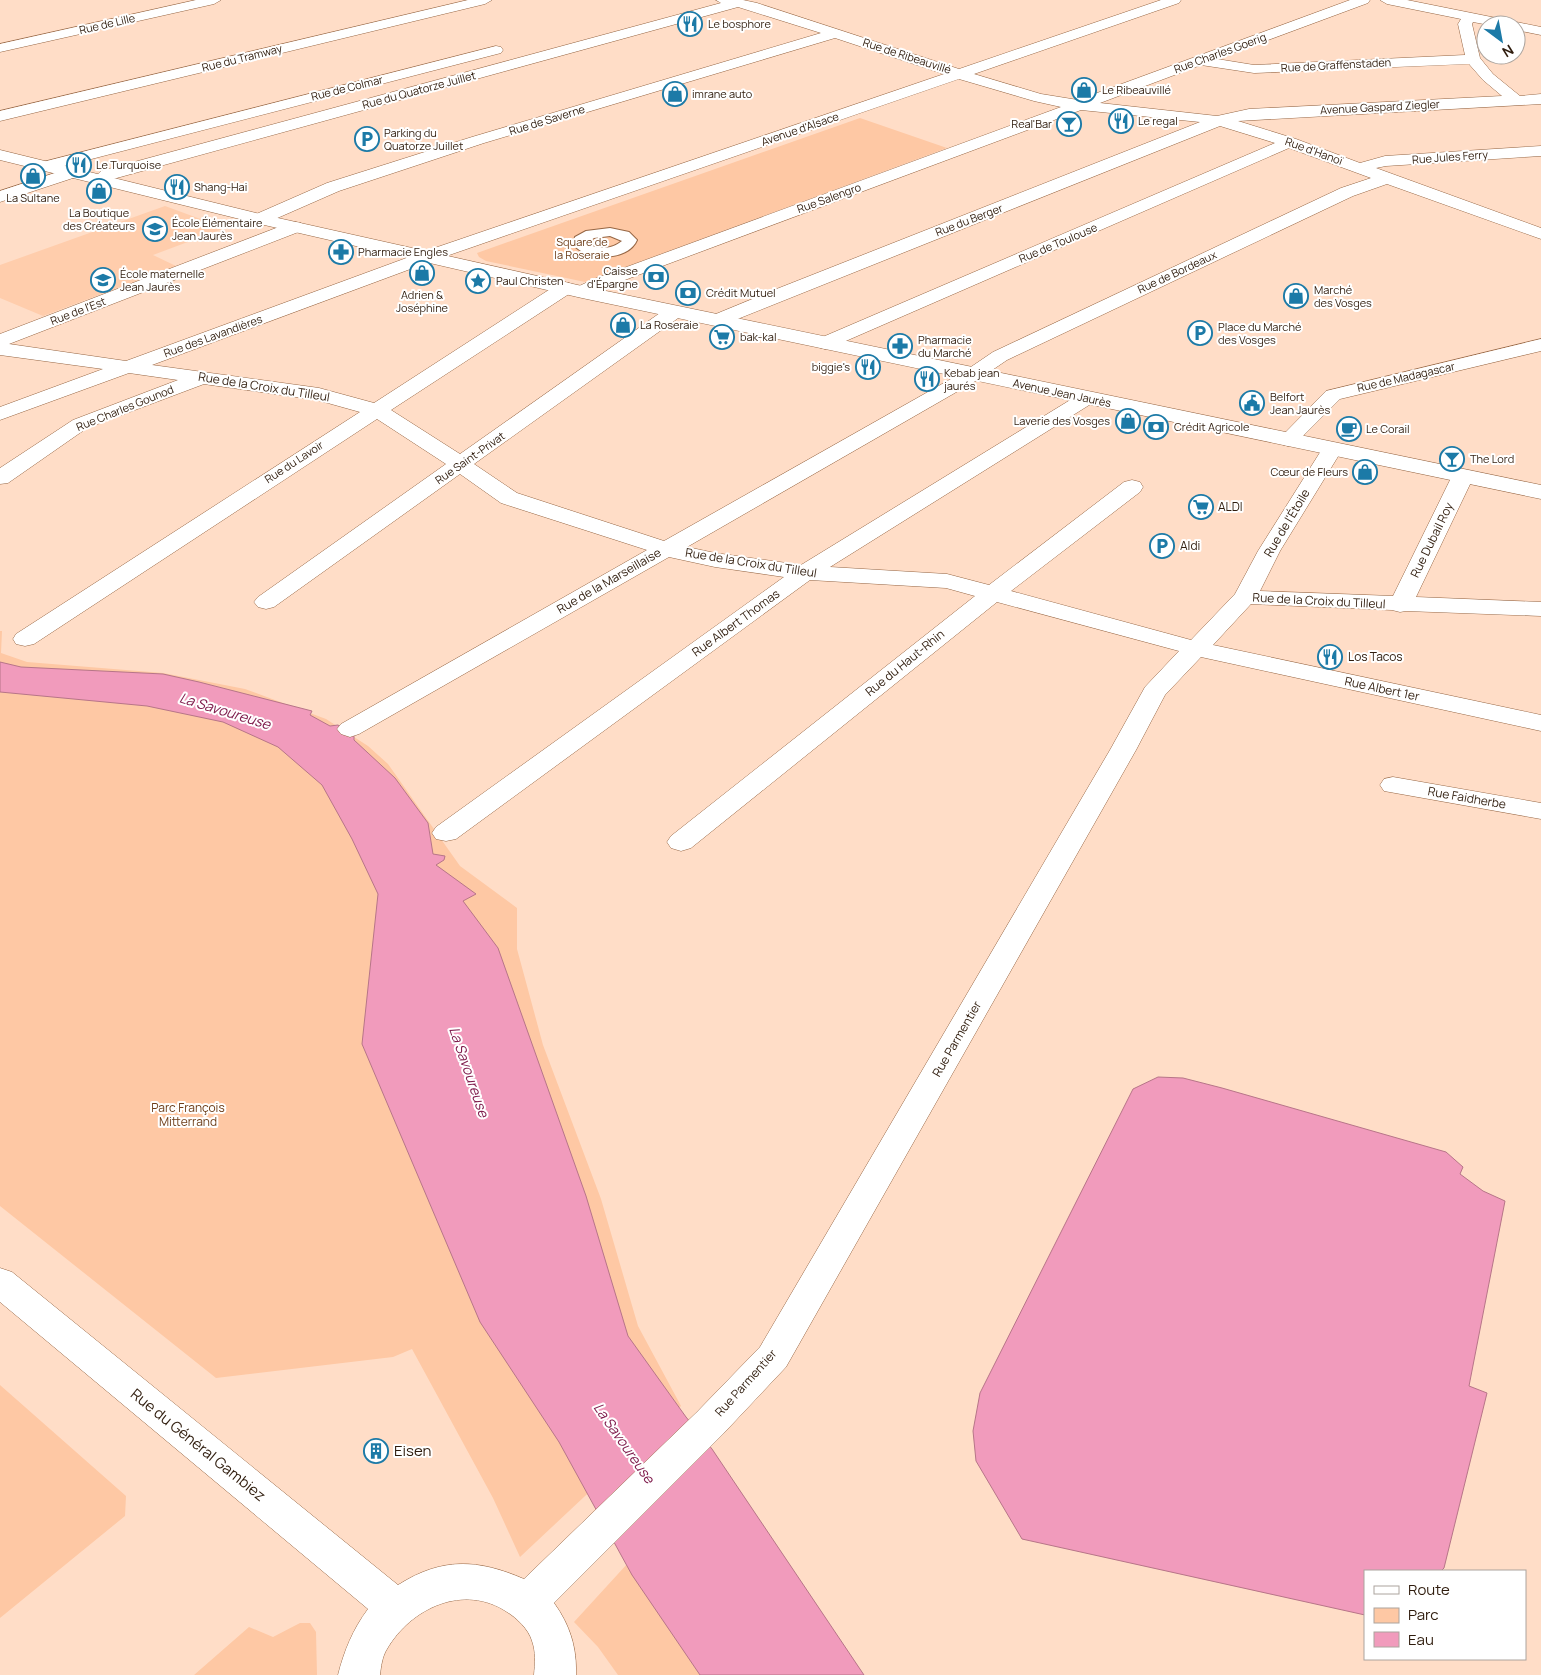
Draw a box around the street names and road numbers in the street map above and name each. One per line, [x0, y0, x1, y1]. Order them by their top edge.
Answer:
street label: Rue de Lille [77, 10, 137, 37]
street label: Rue Charles Goerig [1172, 29, 1268, 76]
street label: Rue de Ribeauvillé [861, 34, 954, 77]
street label: Rue du Tramway [200, 40, 284, 75]
street label: Rue de Graffenstaden [1280, 54, 1391, 75]
street label: Rue du Quatorze Juillet [361, 67, 477, 112]
street label: Rue de Colmar [309, 71, 384, 104]
street label: Avenue Gaspard Ziegler [1320, 96, 1440, 117]
street label: Rue de Saverne [507, 101, 587, 138]
street label: Avenue d'Alsace [759, 108, 841, 149]
street label: Rue d'Hanoï [1283, 133, 1345, 168]
street label: Rue Jules Ferry [1411, 146, 1489, 167]
street label: Rue Salengro [795, 179, 863, 216]
street label: Rue du Berger [933, 200, 1005, 239]
street label: Rue de Toulouse [1016, 219, 1100, 266]
street label: Rue de Bordeaux [1135, 247, 1219, 296]
street label: Rue de l'Est [48, 293, 108, 328]
street label: Rue des Lavandières [161, 311, 264, 360]
street label: Rue de Madagascar [1356, 358, 1456, 395]
street label: Rue de la Croix du Tilleul [197, 368, 331, 405]
street label: Avenue Jean Jaurès [1012, 375, 1113, 410]
street label: Rue Charles Gounod [74, 381, 176, 434]
street label: Rue Saint-Privat [432, 428, 508, 487]
street label: Rue du Lavoir [261, 437, 326, 486]
street label: Rue de l'Étoile [1260, 485, 1314, 560]
street label: Rue Dubail Roy [1406, 499, 1457, 580]
street label: Rue de la Marseillaise [553, 544, 664, 617]
street label: Rue de la Croix du Tilleul [684, 544, 818, 581]
street label: Rue Albert Thomas [688, 585, 783, 660]
street label: Rue de la Croix du Tilleul [1252, 589, 1386, 612]
street label: Rue du Haut-Rhin [862, 625, 948, 700]
street label: Rue Albert 1er [1343, 672, 1422, 705]
street label: Rue Faidherbe [1427, 782, 1508, 813]
street label: Rue Parmentier [928, 997, 986, 1080]
street label: Rue Parmentier [711, 1345, 781, 1420]
street label: Rue du Général Gambiez [126, 1383, 270, 1506]

